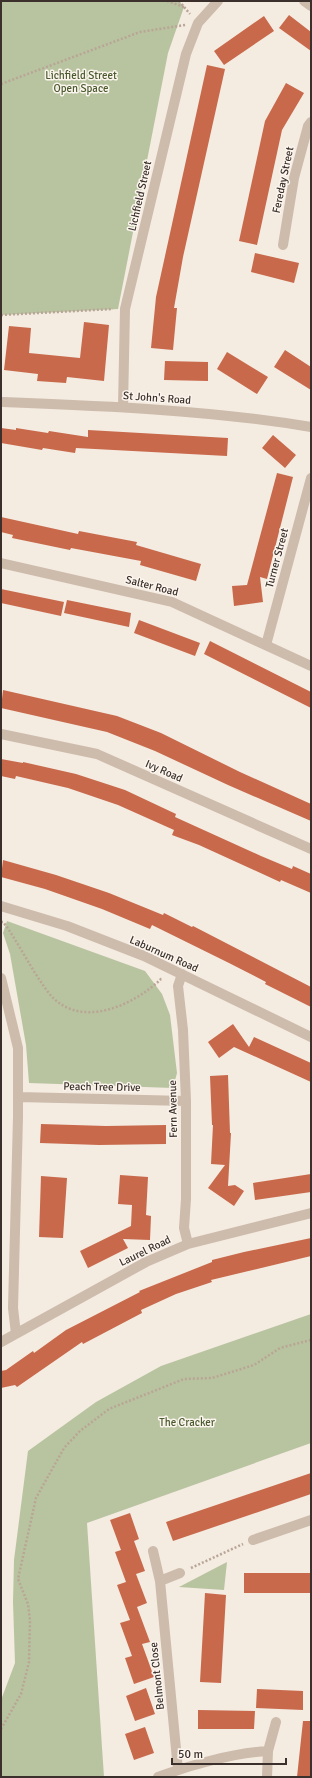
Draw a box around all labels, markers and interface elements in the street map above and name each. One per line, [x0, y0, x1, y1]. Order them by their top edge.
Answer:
park label: Lichfield Street Open Space [45, 69, 117, 95]
street label: Fereday Street [270, 145, 296, 214]
street label: Lichfield Street [126, 159, 154, 232]
street label: St John's Road [123, 389, 192, 407]
street label: Turner Street [263, 527, 291, 589]
street label: Salter Road [124, 573, 180, 599]
street label: Ivy Road [143, 757, 185, 785]
street label: Laburnum Road [128, 933, 201, 975]
street label: Peach Tree Drive [63, 1080, 141, 1094]
street label: Fern Avenue [166, 1080, 180, 1138]
street label: Laurel Road [117, 1233, 173, 1269]
park label: The Cracker [159, 1416, 215, 1429]
street label: Belmont Close [147, 1642, 167, 1710]
scale bar [172, 1740, 286, 1766]
text: 50 m [178, 1747, 203, 1762]

